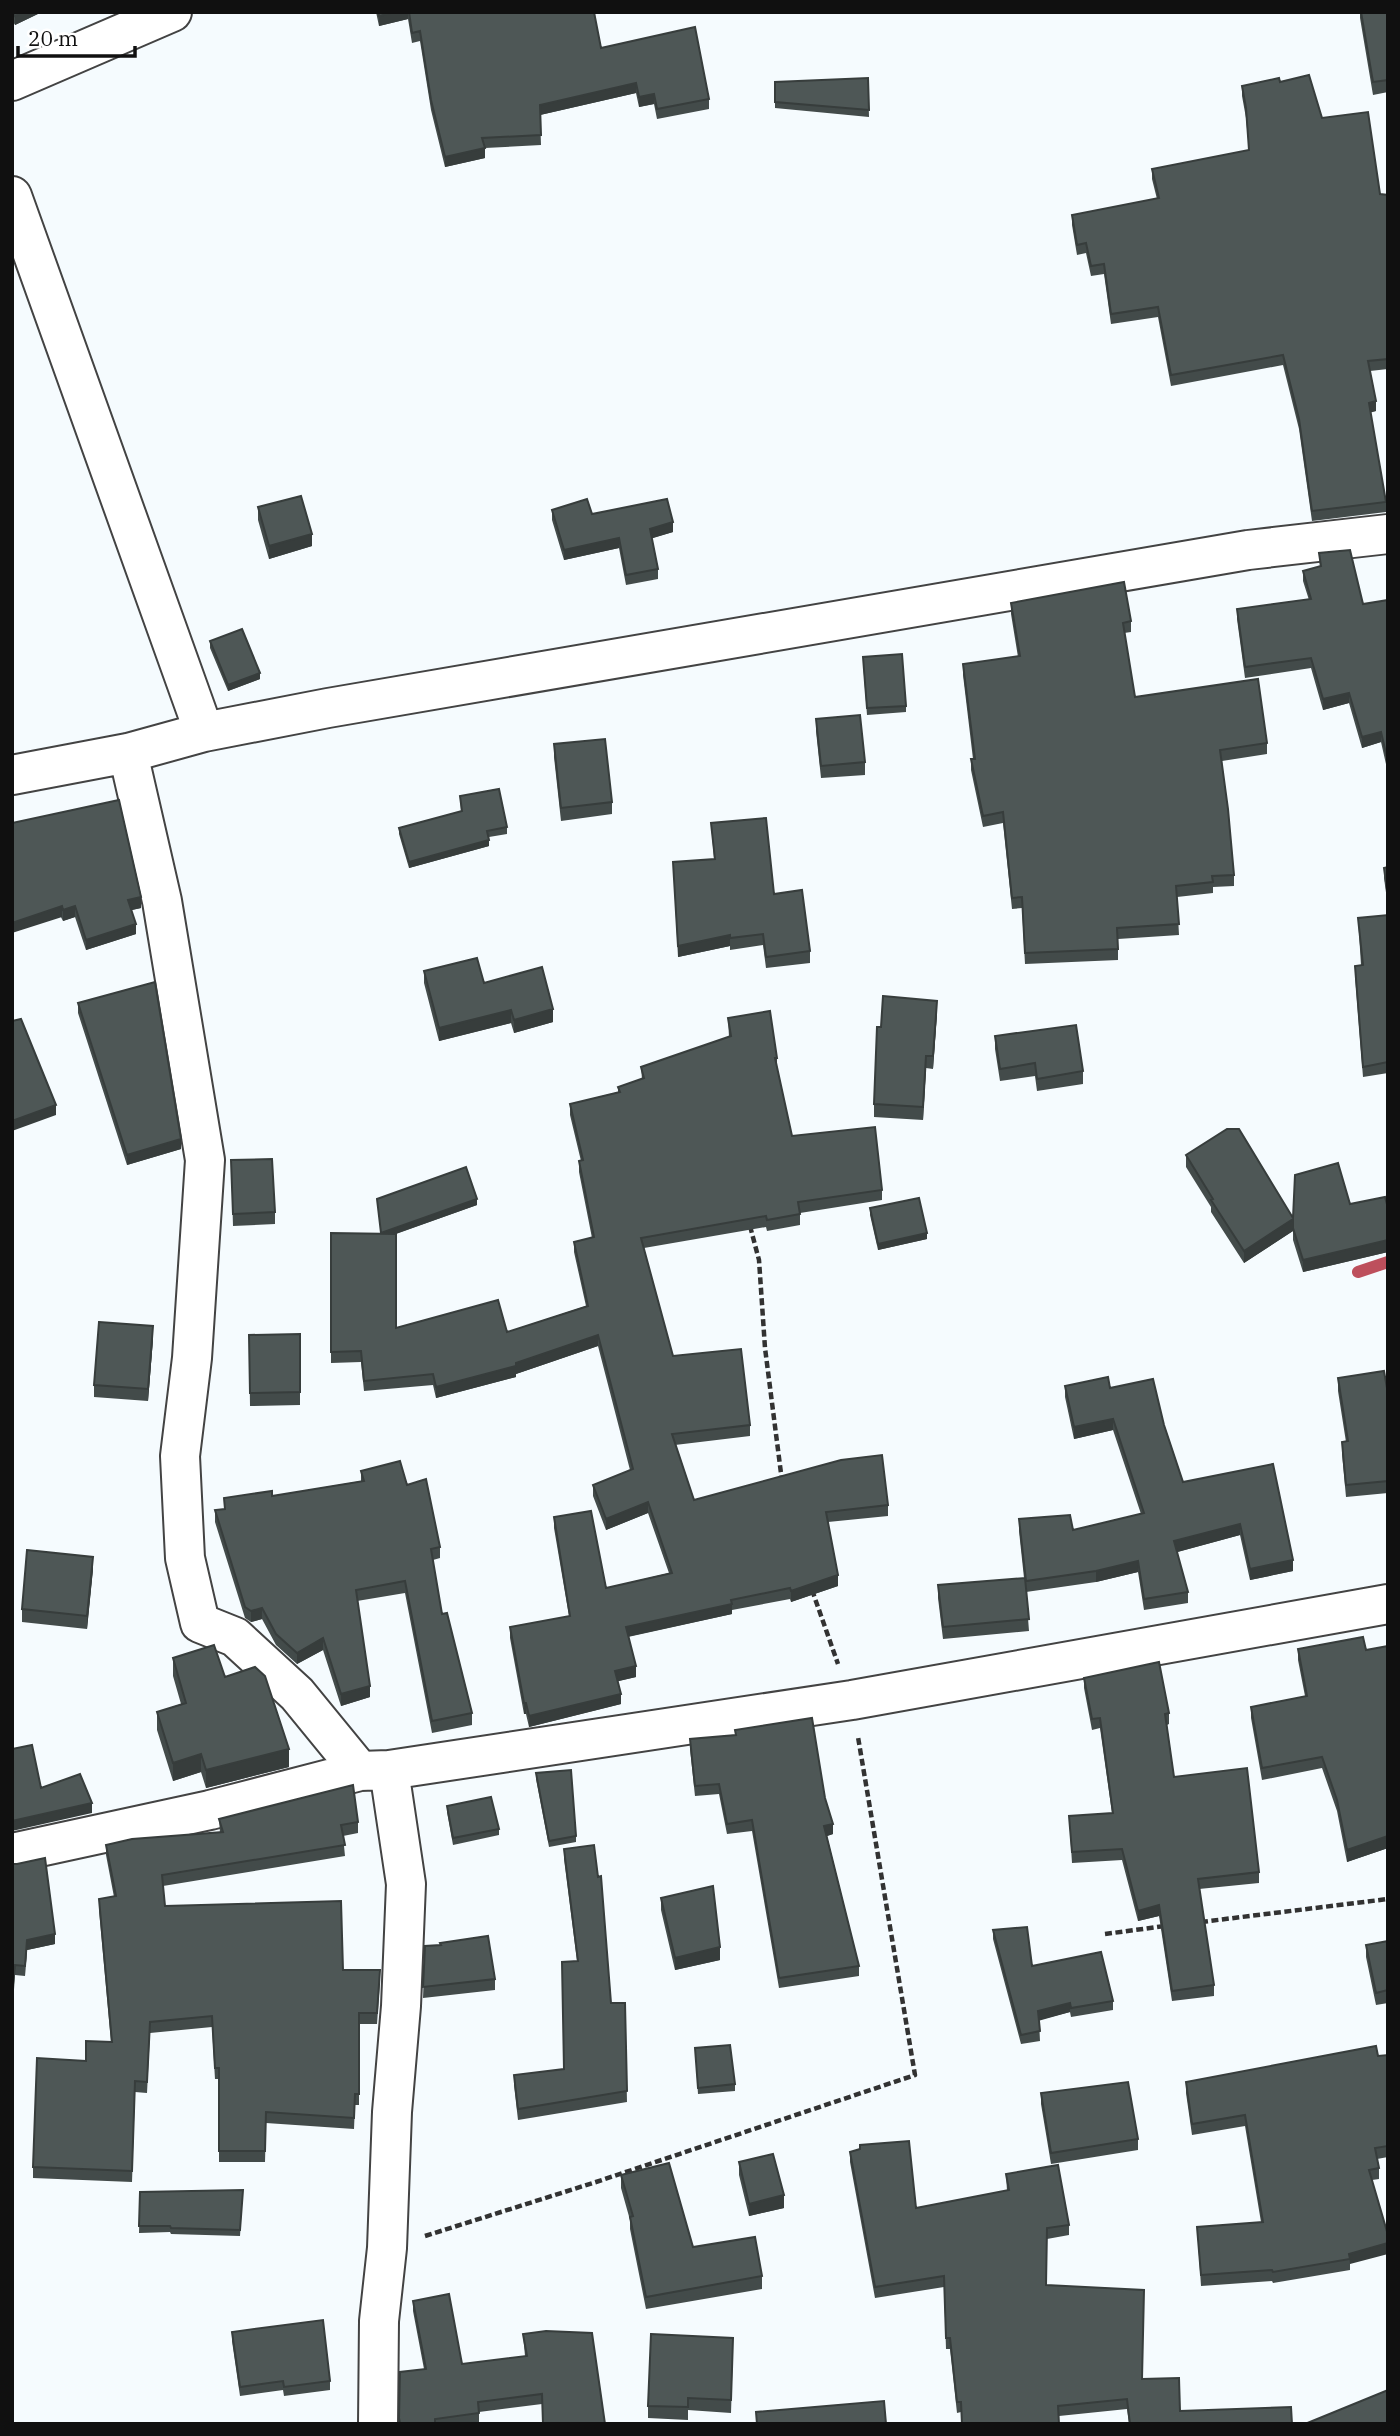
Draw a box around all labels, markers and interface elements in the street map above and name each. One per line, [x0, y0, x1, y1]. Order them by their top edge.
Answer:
scale bar [18, 14, 135, 58]
text: 20 m [28, 24, 78, 52]

